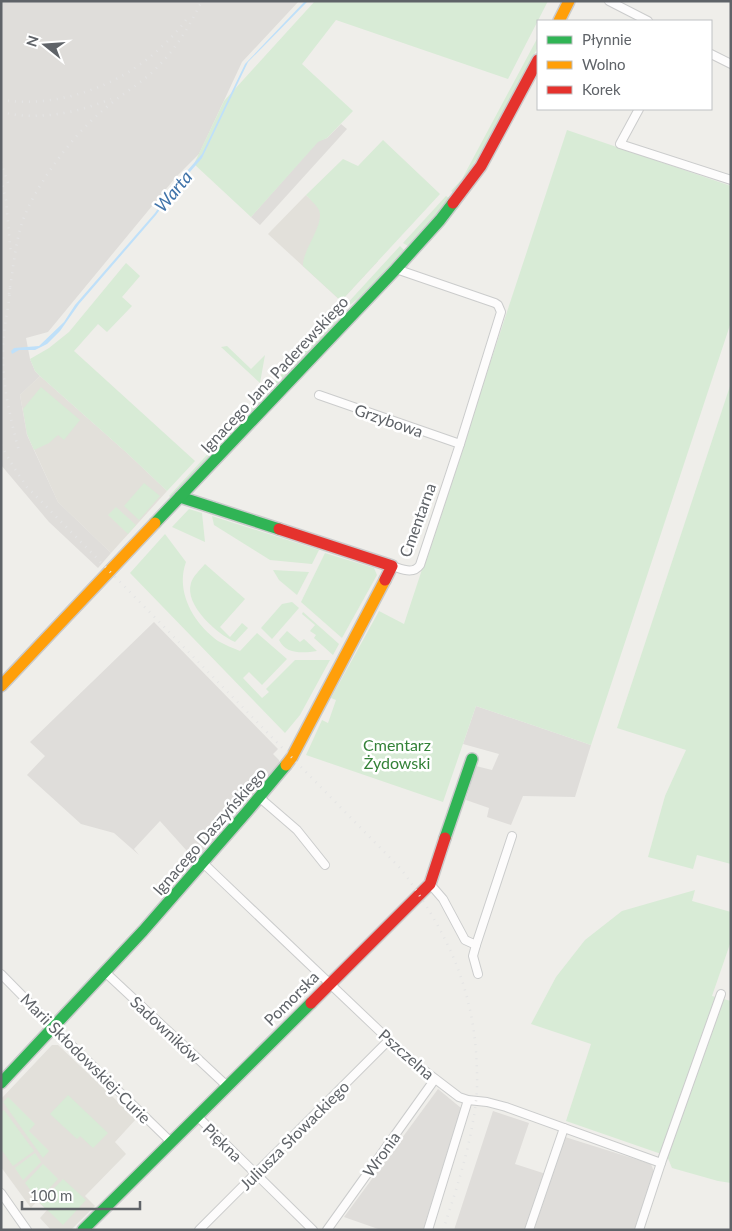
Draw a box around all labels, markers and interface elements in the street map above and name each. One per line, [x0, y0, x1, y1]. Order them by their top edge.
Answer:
north arrow [20, 20, 70, 70]
legend [537, 20, 712, 110]
text: Płynnie [582, 30, 632, 48]
text: N [22, 33, 42, 49]
text: Wolno [582, 55, 626, 73]
text: Korek [582, 80, 621, 98]
water label: Warta [149, 166, 197, 216]
street label: Ignacego Jana Paderewskiego [196, 292, 352, 456]
street label: Grzybowa [352, 399, 426, 441]
street label: Cmentarna [395, 480, 439, 560]
park label: Cmentarz Żydowski [363, 735, 431, 772]
street label: Ignacego Daszyńskiego [148, 763, 270, 899]
street label: Pomorska [260, 967, 322, 1029]
street label: Marii Skłodowskiej-Curie [17, 989, 155, 1127]
street label: Sadowników [127, 992, 205, 1067]
street label: Pszczelna [375, 1025, 439, 1083]
street label: Juliusza Słowackiego [236, 1077, 352, 1193]
street label: Piękna [200, 1119, 246, 1165]
street label: Wronia [358, 1128, 404, 1180]
scale bar [22, 1178, 140, 1210]
text: 100 m [30, 1186, 72, 1204]

